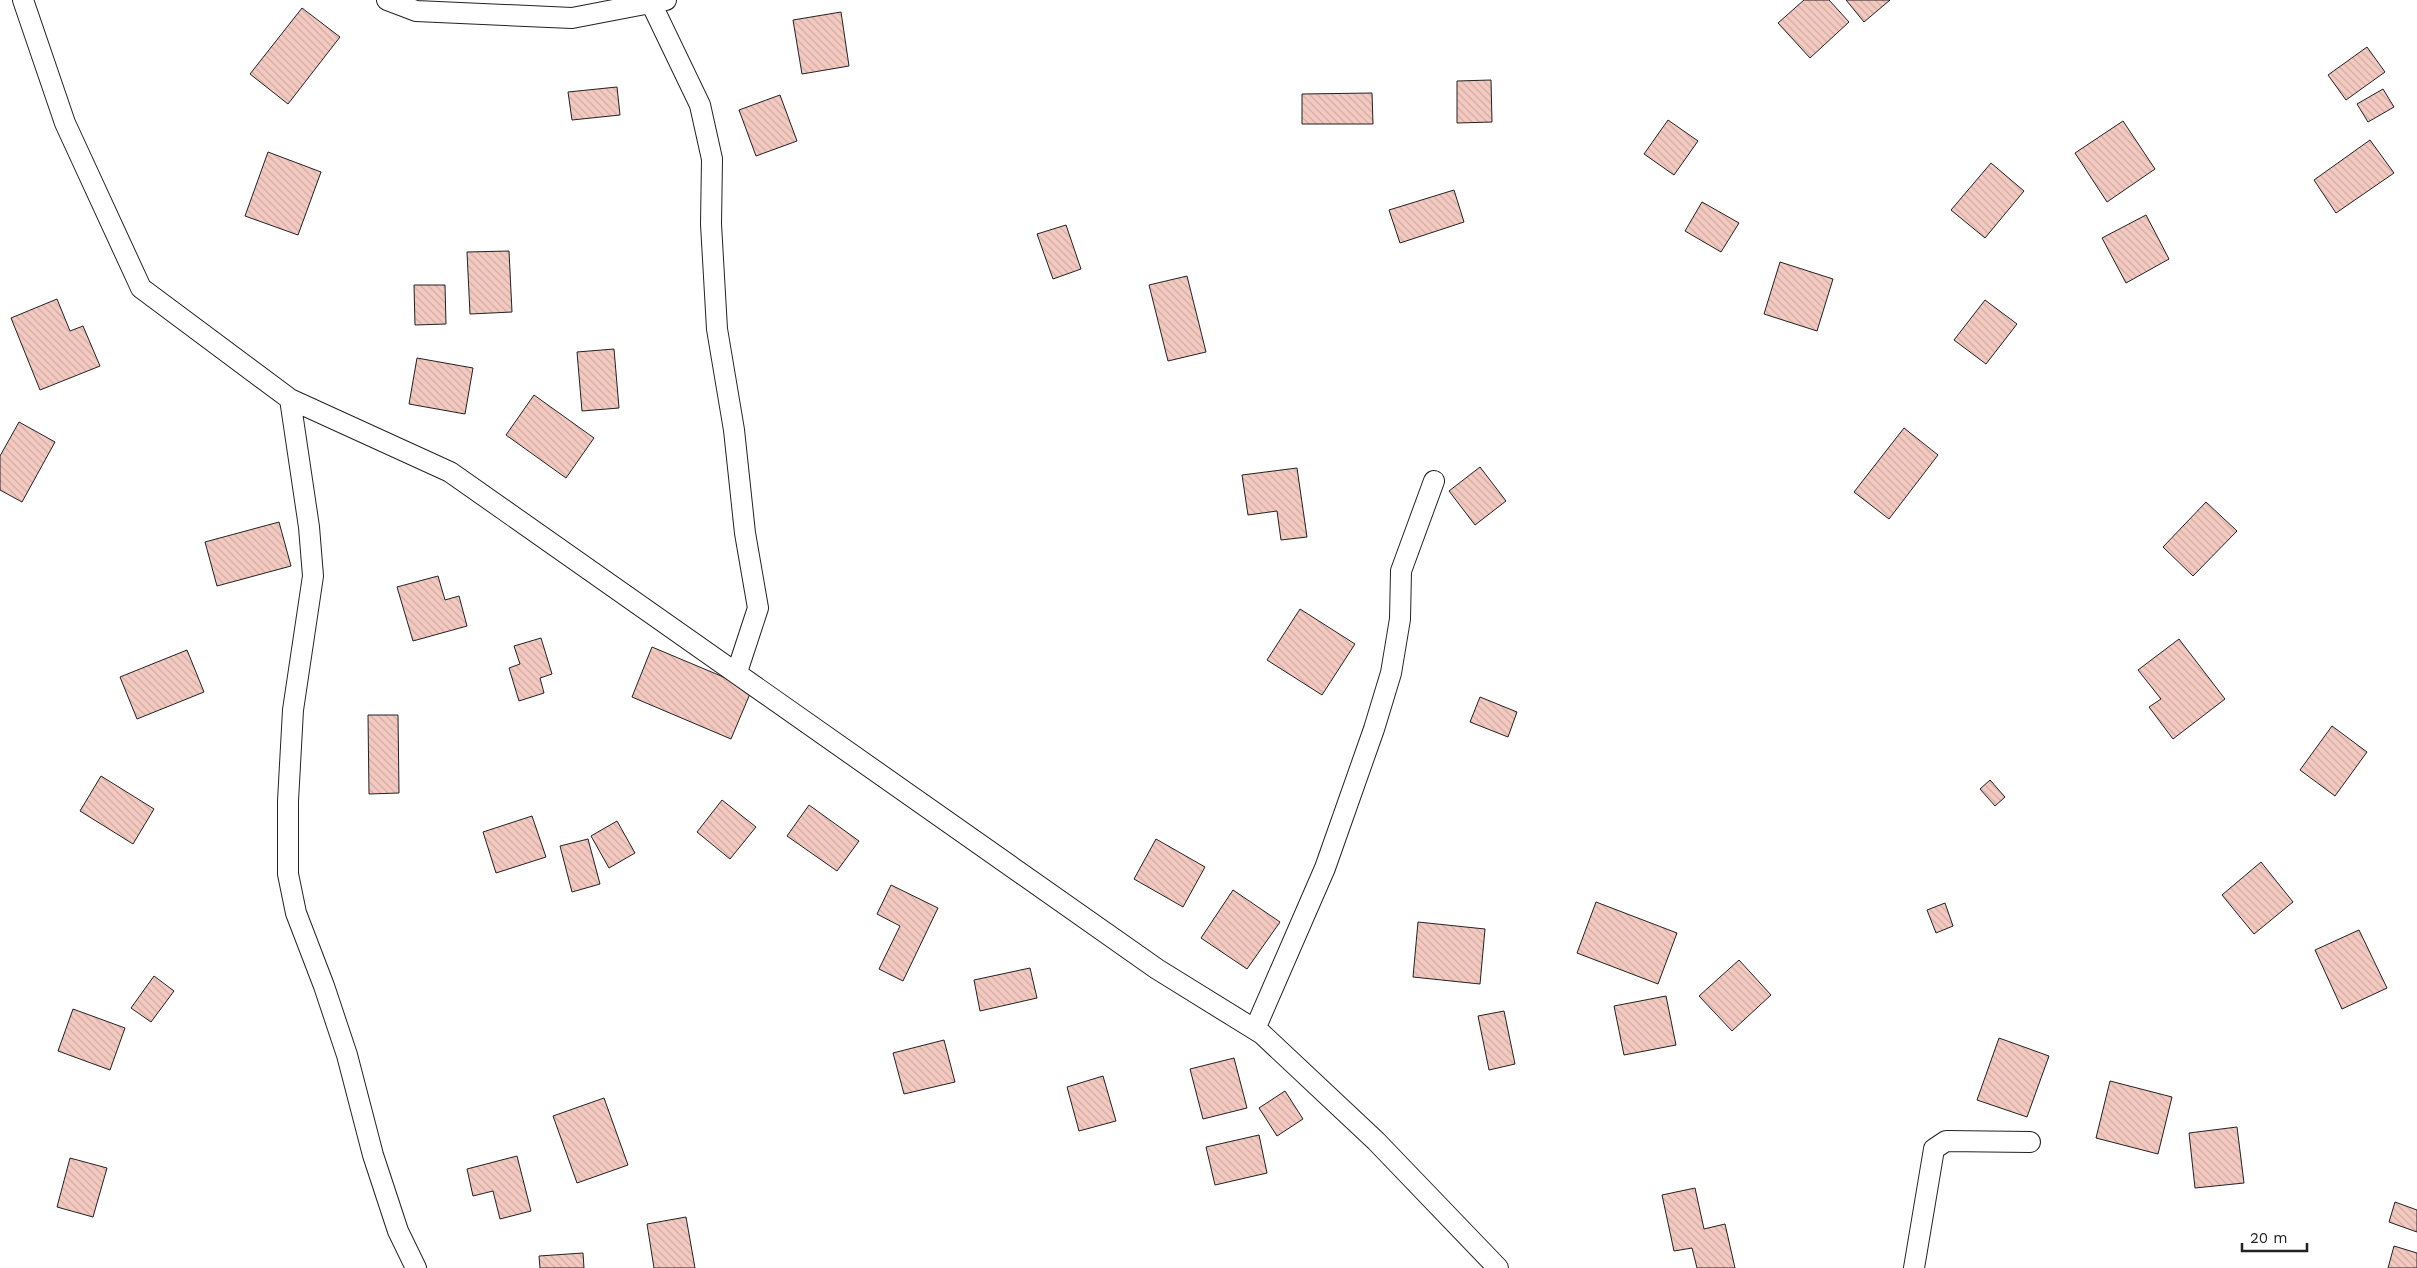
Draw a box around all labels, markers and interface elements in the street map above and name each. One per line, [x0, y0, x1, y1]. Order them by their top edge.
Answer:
scale bar [2242, 1220, 2307, 1252]
text: 20 m [2250, 1229, 2288, 1247]

